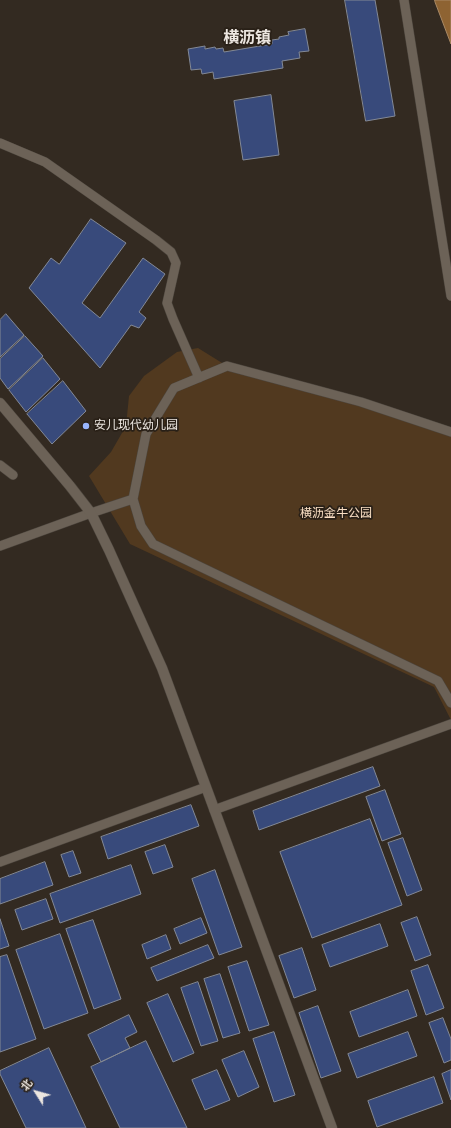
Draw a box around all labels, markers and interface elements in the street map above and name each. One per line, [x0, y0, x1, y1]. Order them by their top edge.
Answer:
district label: 横沥镇 [223, 29, 271, 49]
place label: 安儿现代幼儿园 [94, 419, 178, 433]
marker: 安儿现代幼儿园 [81, 421, 91, 431]
park label: 横沥金牛公园 [300, 507, 372, 521]
north arrow [16, 1072, 56, 1112]
text: 北 [17, 1076, 36, 1094]

